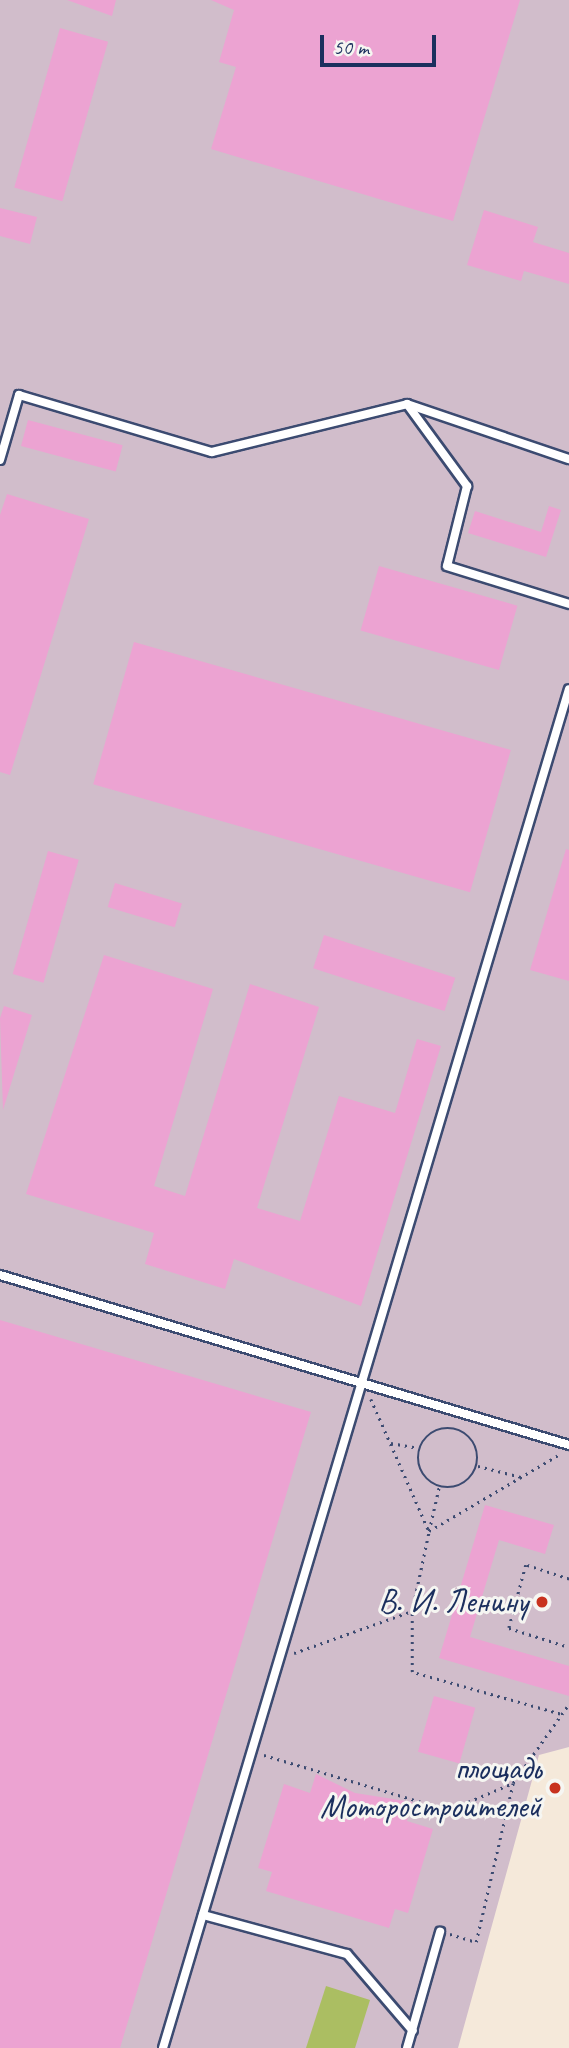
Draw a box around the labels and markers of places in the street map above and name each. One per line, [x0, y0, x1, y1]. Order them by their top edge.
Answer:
place label: В. И. Ленину [378, 1582, 528, 1622]
marker: В. И. Ленину [534, 1594, 550, 1610]
place label: площадь Моторостроителей [320, 1749, 541, 1827]
marker: площадь Моторостроителей [547, 1780, 563, 1796]

